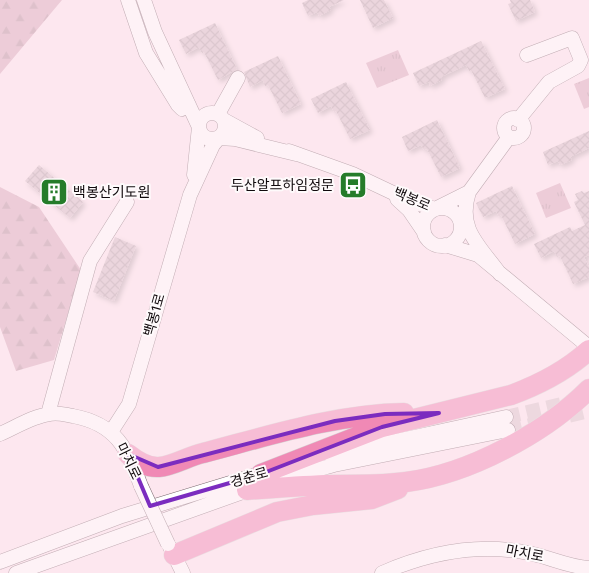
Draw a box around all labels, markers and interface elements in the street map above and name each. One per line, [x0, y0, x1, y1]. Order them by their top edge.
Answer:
bus stop icon: 두산알프하임정문 [338, 170, 368, 200]
building icon: 백봉산기도원 [39, 177, 69, 207]
place label: 두산알프하임정문 [231, 177, 334, 194]
place label: 백봉산기도원 [73, 184, 150, 201]
street label: 백봉로 [391, 184, 433, 215]
street label: 백봉1로 [140, 291, 169, 339]
street label: 마치로 [112, 440, 145, 482]
street label: 경춘로 [228, 464, 270, 491]
street label: 마치로 [504, 541, 546, 566]

